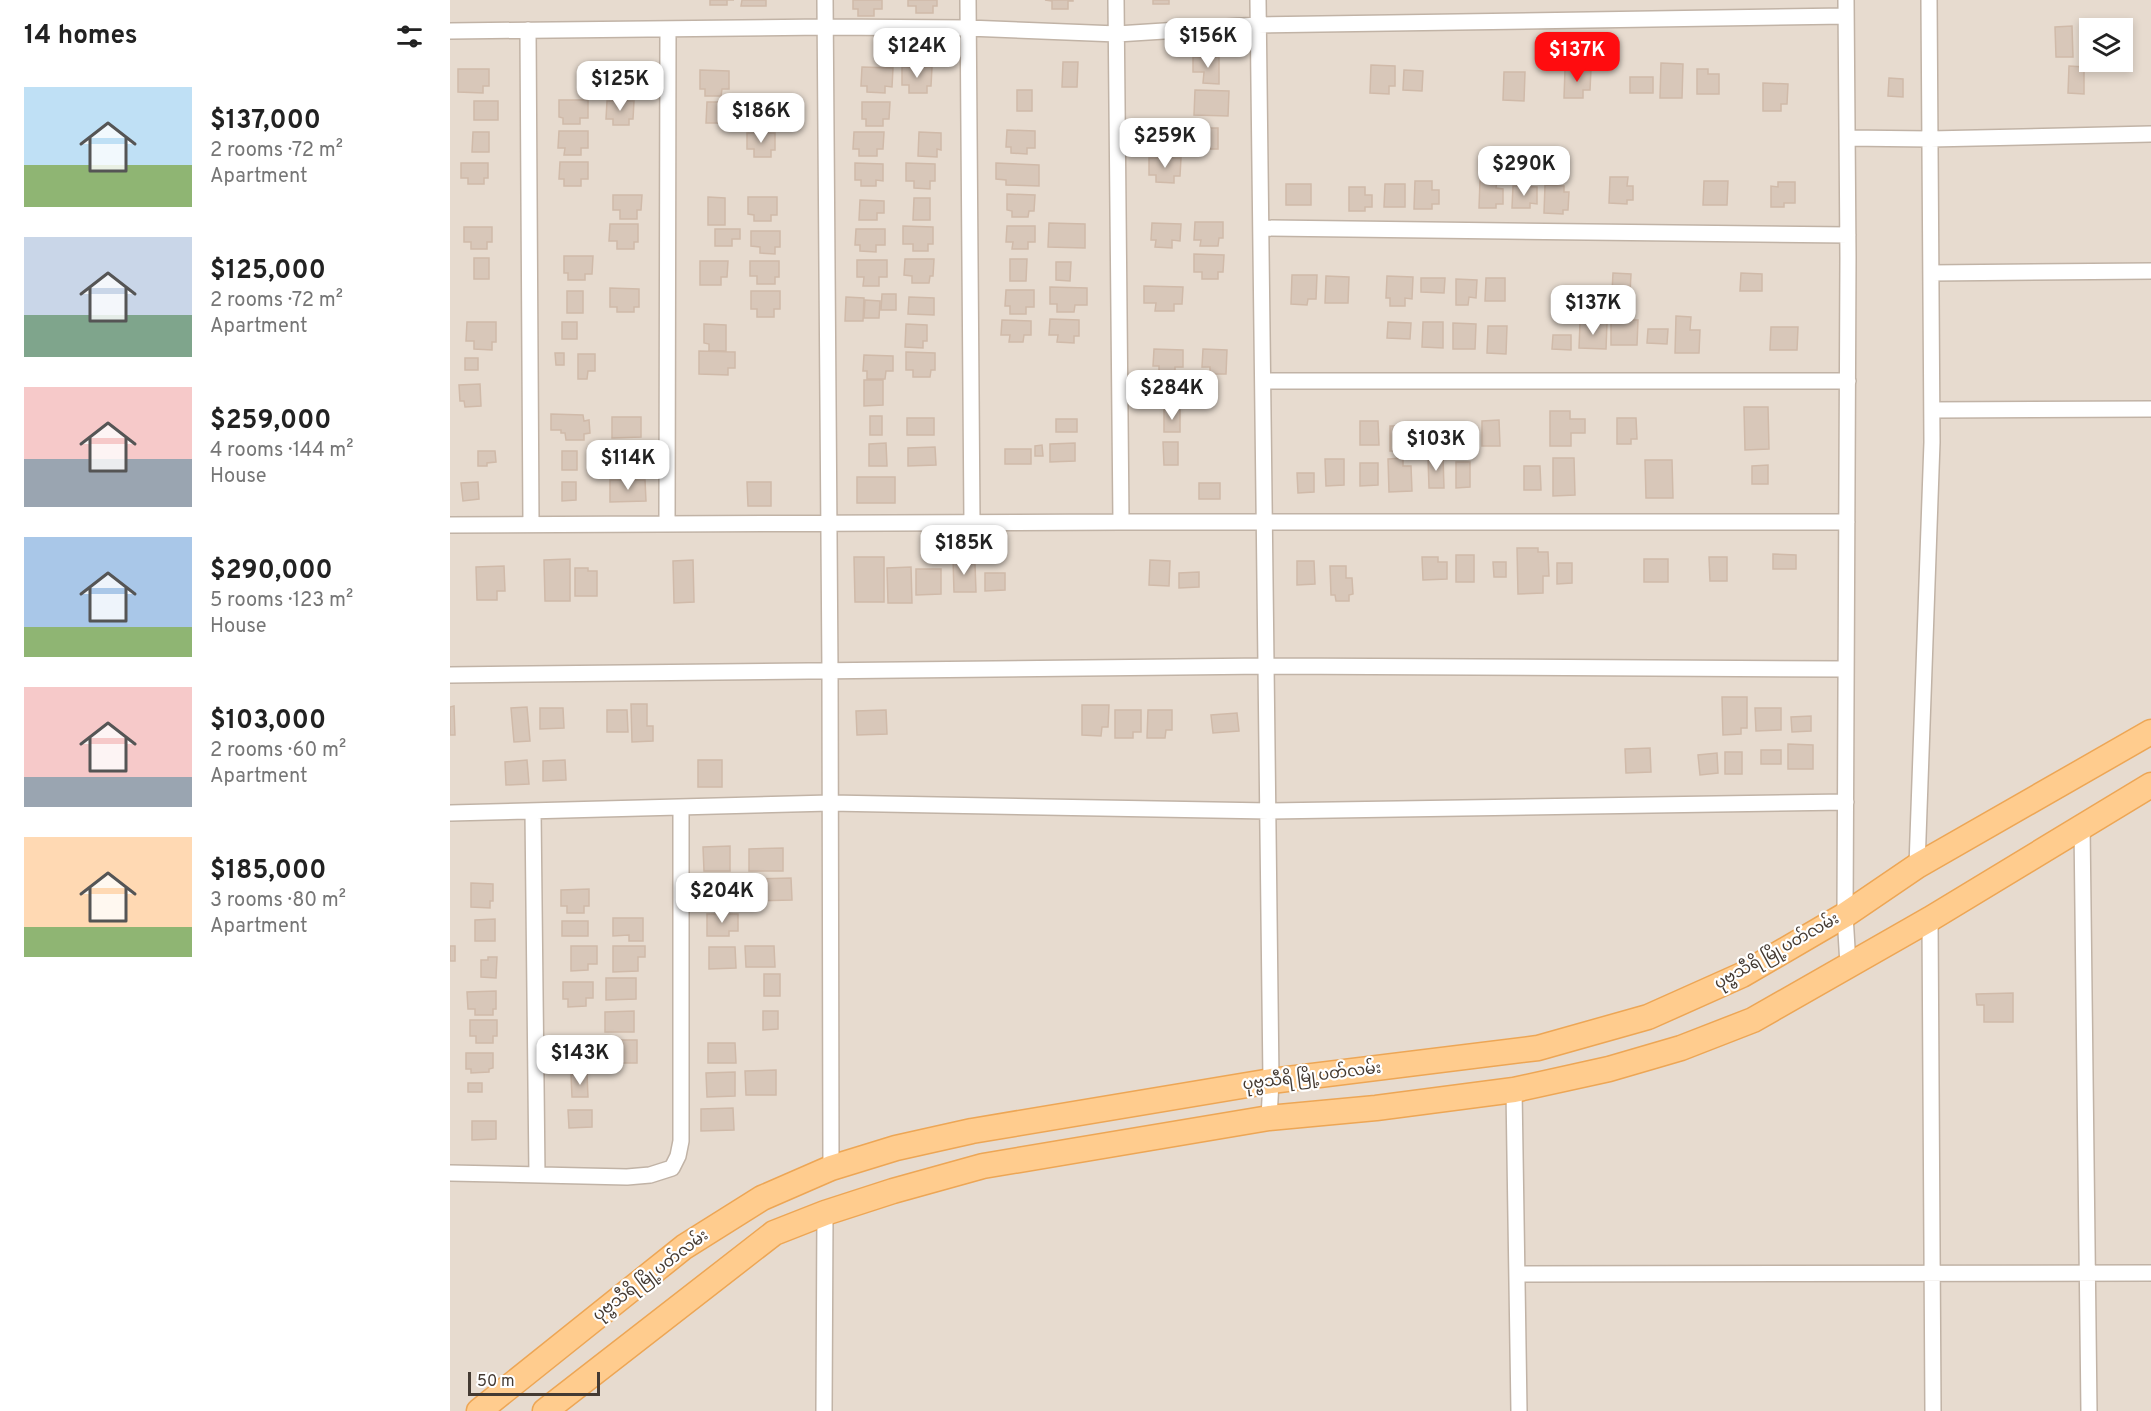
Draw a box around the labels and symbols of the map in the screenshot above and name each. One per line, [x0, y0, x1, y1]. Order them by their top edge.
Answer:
pin: $156K [1166, 18, 1250, 69]
pin: $124K [875, 28, 959, 79]
pin: $137K [1535, 32, 1619, 83]
pin: $125K [578, 61, 662, 112]
pin: $186K [719, 93, 803, 144]
pin: $259K [1123, 118, 1207, 169]
pin: $290K [1482, 146, 1566, 197]
pin: $137K [1551, 285, 1635, 336]
pin: $284K [1130, 370, 1214, 421]
pin: $103K [1394, 421, 1478, 472]
pin: $114K [586, 440, 670, 491]
pin: $185K [922, 525, 1006, 576]
pin: $204K [680, 873, 764, 924]
street label: ပုဗ္ဗသီရိ မြို့ပတ်လမ်း [1710, 907, 1844, 997]
pin: $143K [538, 1035, 622, 1086]
street label: ပုဗ္ဗသီရိ မြို့ပတ်လမ်း [1241, 1056, 1383, 1098]
street label: ပုဗ္ဗသီရိ မြို့ပတ်လမ်း [587, 1224, 715, 1328]
scale bar [468, 1369, 600, 1396]

